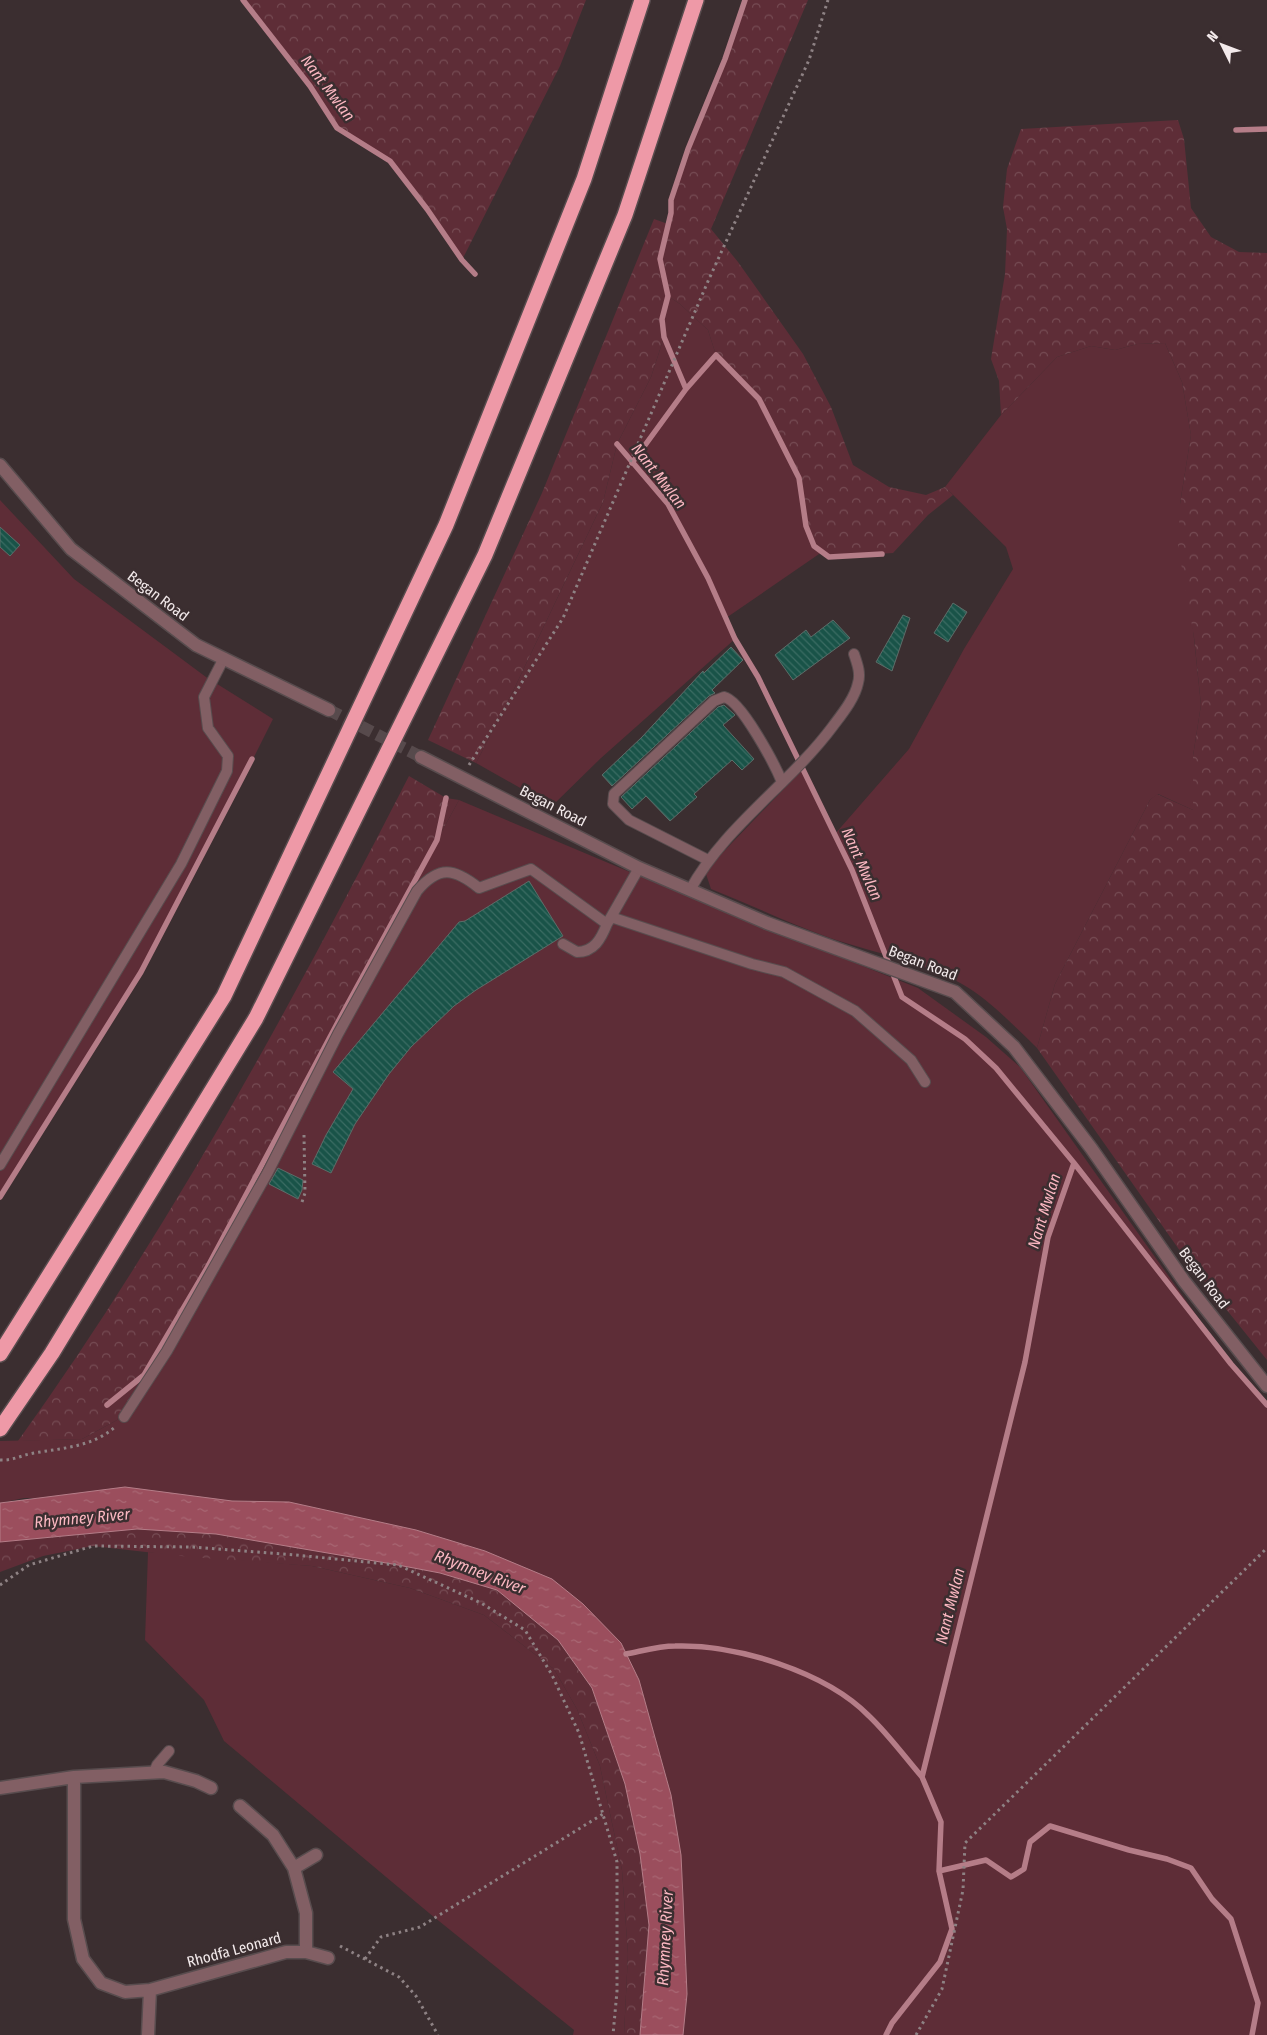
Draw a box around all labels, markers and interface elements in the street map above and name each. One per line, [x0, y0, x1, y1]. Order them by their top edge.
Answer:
north arrow [1197, 20, 1247, 70]
text: N [1204, 28, 1222, 45]
water label: Nant Mwlan [297, 51, 359, 125]
water label: Nant Mwlan [628, 440, 690, 512]
street label: Began Road [124, 567, 192, 625]
street label: Began Road [517, 782, 589, 830]
water label: Nant Mwlan [838, 825, 886, 903]
street label: Began Road [886, 942, 960, 984]
water label: Nant Mwlan [1024, 1171, 1064, 1251]
street label: Began Road [1175, 1244, 1233, 1312]
water label: Rhymney River [33, 1504, 131, 1532]
water label: Rhymney River [432, 1546, 529, 1598]
water label: Nant Mwlan [931, 1566, 969, 1646]
water label: Rhymney River [653, 1889, 677, 1986]
street label: Rhodfa Leonard [185, 1929, 283, 1971]

